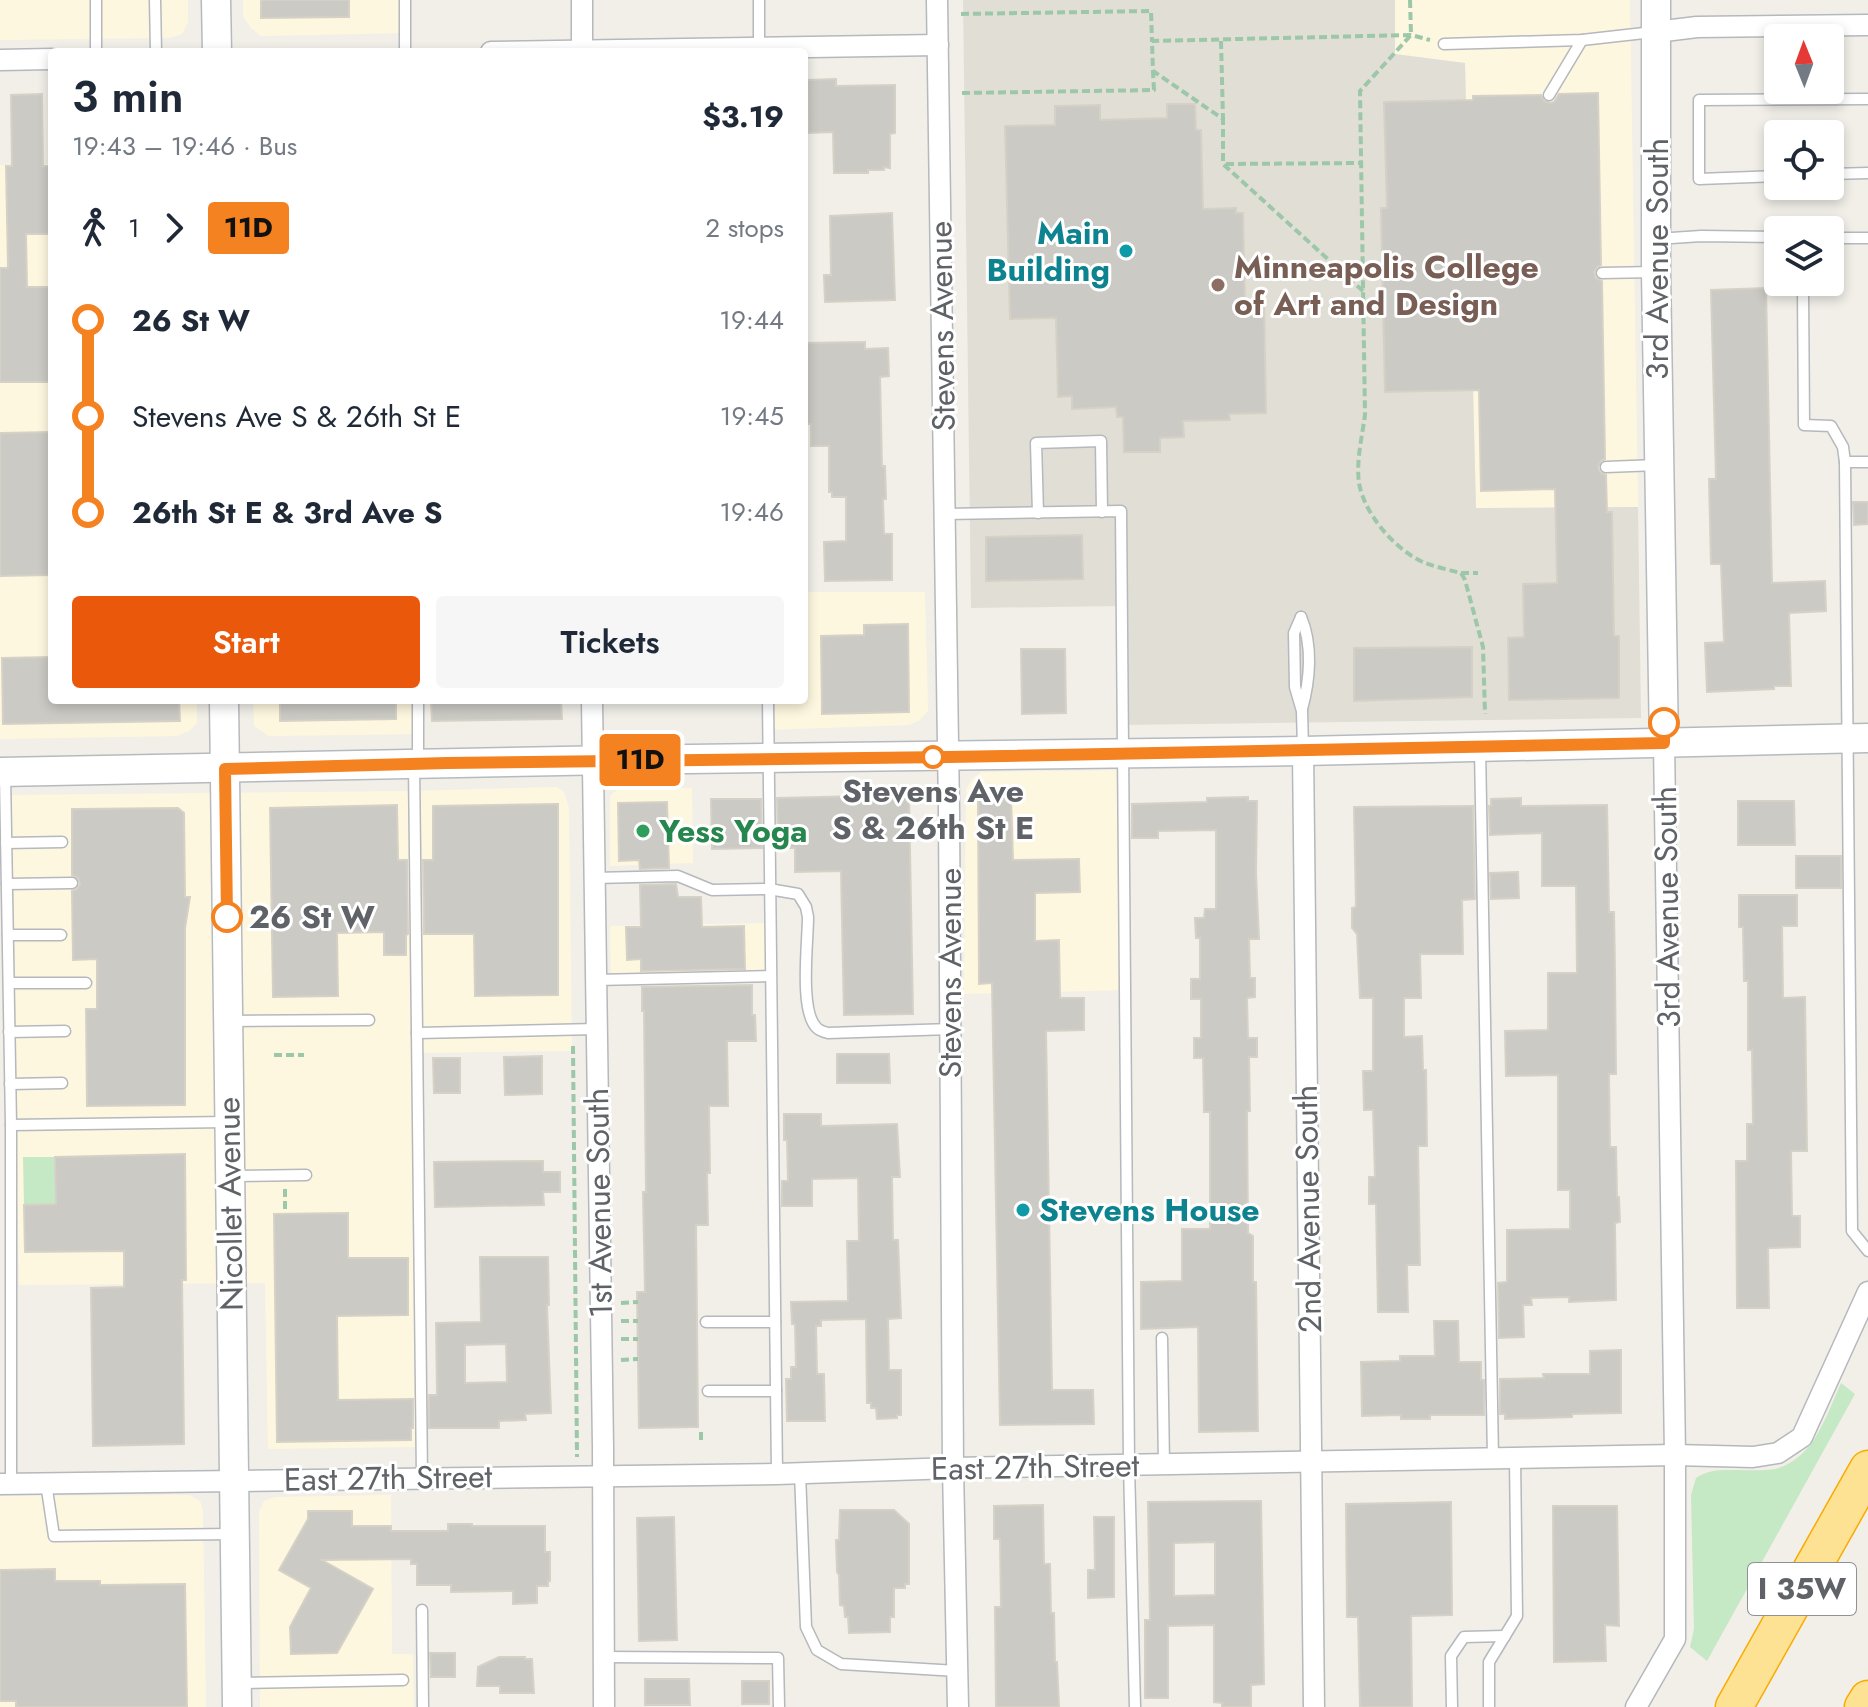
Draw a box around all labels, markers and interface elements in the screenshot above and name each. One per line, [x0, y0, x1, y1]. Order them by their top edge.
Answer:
north arrow [1764, 24, 1844, 104]
map controls [1764, 24, 1844, 296]
text: 3 min [72, 65, 184, 129]
text: $3.19 [702, 95, 784, 138]
button: locate [1764, 120, 1844, 200]
text: 19:43 – 19:46 · Bus [72, 127, 297, 165]
street label: 3rd Avenue South [1634, 138, 1680, 380]
icon: walk [72, 206, 116, 250]
icon: forward [152, 206, 196, 250]
text: 11D [224, 207, 273, 248]
text: 1 [128, 209, 140, 247]
text: 2 stops [705, 209, 784, 247]
place label: Main Building [986, 210, 1110, 293]
button: layers [1764, 216, 1844, 296]
street label: Stevens Avenue [917, 220, 967, 432]
marker: Main Building [1117, 242, 1135, 260]
place label: Minneapolis College of Art and Design [1234, 244, 1539, 327]
marker: Minneapolis College of Art and Design [1209, 276, 1227, 294]
text: 26 St W [132, 299, 250, 342]
text: 19:44 [719, 301, 784, 339]
text: Stevens Ave S & 26th St E [132, 395, 461, 438]
text: 19:45 [720, 397, 784, 435]
text: 26th St E & 3rd Ave S [132, 491, 443, 534]
text: 19:46 [719, 493, 784, 531]
button: Start [72, 596, 420, 688]
button: Tickets [436, 596, 784, 688]
unlabelled marker [1649, 708, 1679, 738]
line badge: 11D [594, 734, 686, 786]
text: 11D [615, 739, 665, 780]
marker: Stevens Ave S & 26th St E [922, 746, 944, 768]
place label: Stevens Ave S & 26th St E [832, 768, 1034, 851]
street label: 3rd Avenue South [1642, 786, 1692, 1028]
place label: Yess Yoga [658, 808, 808, 854]
marker: Yess Yoga [634, 822, 652, 840]
street label: Stevens Avenue [927, 868, 973, 1078]
place label: 26 St W [249, 894, 375, 940]
marker: 26 St W [212, 902, 242, 932]
street label: 2nd Avenue South [1283, 1084, 1333, 1334]
street label: 1st Avenue South [574, 1088, 624, 1318]
street label: Nicollet Avenue [205, 1097, 255, 1311]
place label: Stevens House [1039, 1187, 1260, 1233]
marker: Stevens House [1014, 1201, 1032, 1219]
street label: East 27th Street [930, 1442, 1140, 1492]
street label: East 27th Street [283, 1453, 493, 1503]
road number: I 35W [1748, 1563, 1856, 1615]

